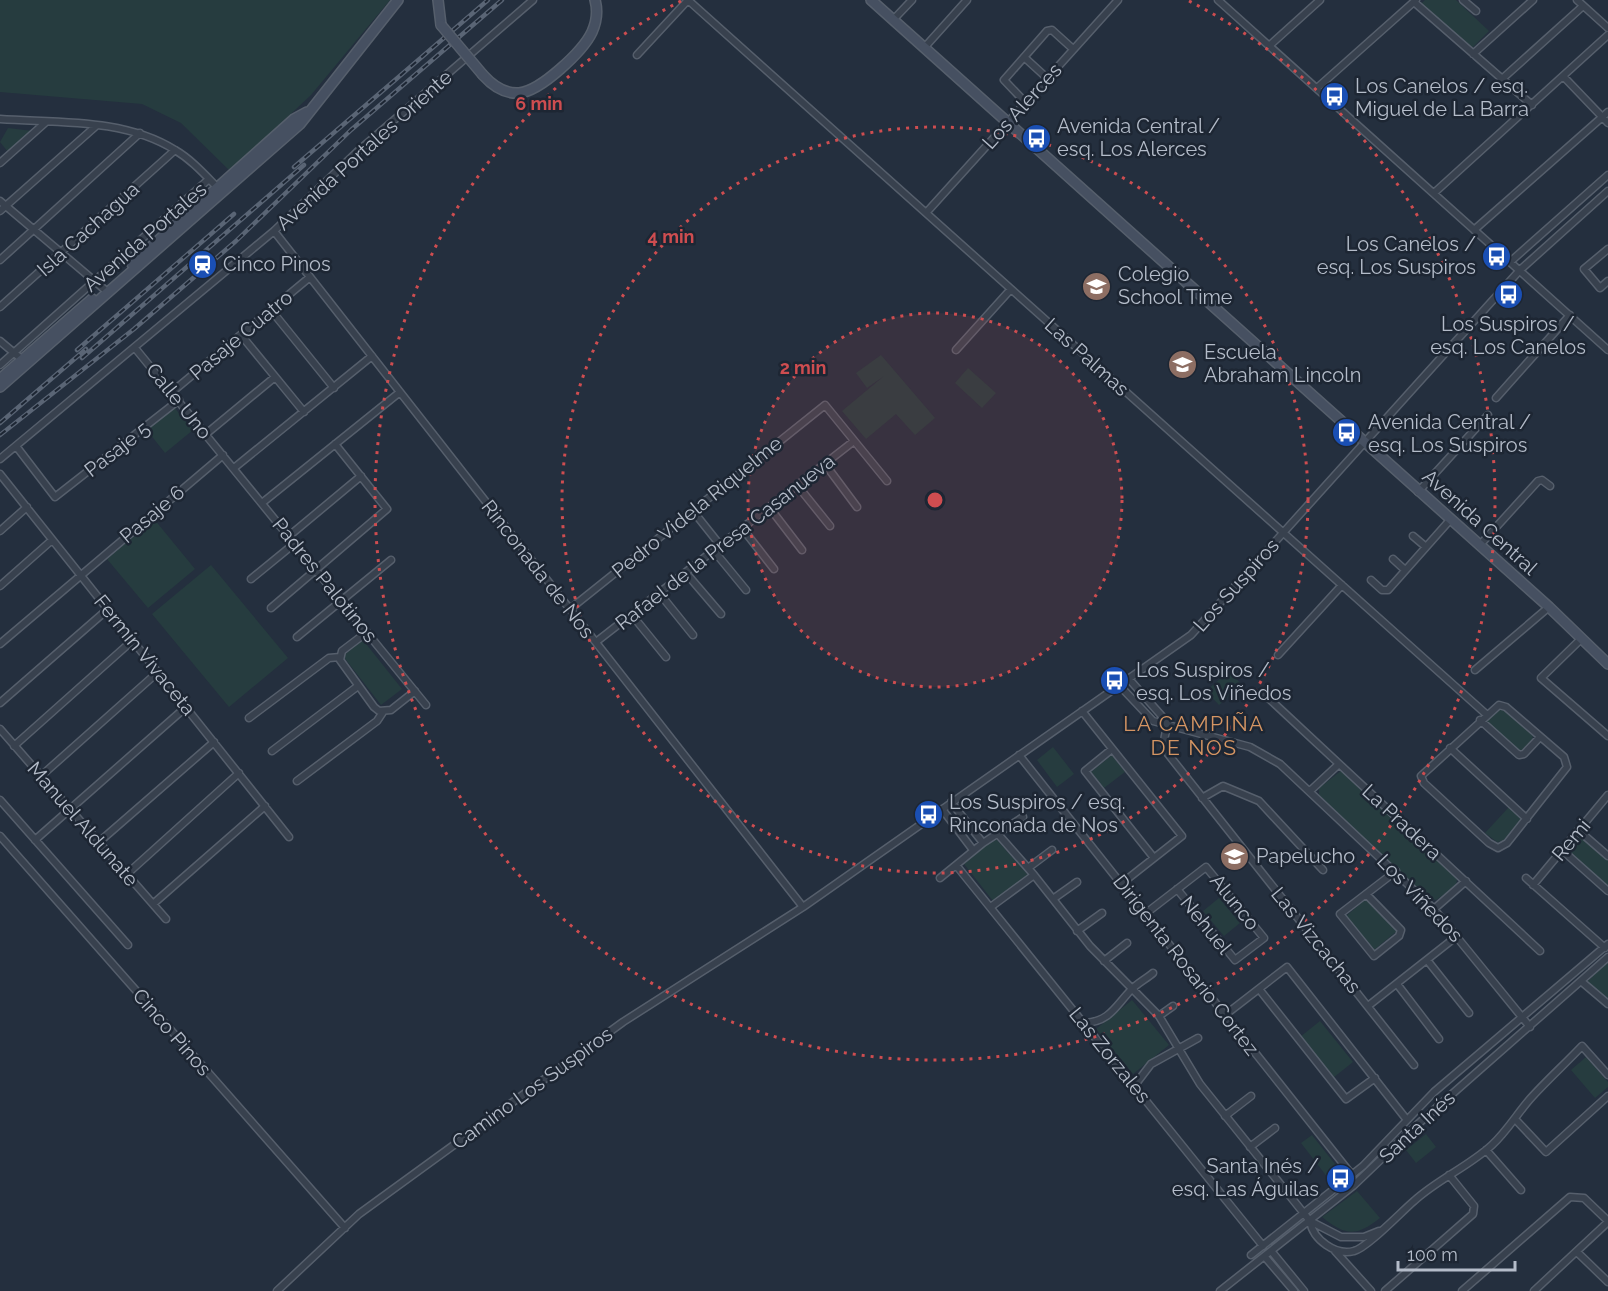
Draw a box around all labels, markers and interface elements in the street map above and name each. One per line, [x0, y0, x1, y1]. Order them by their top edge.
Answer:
street label: Los Alerces [977, 58, 1067, 154]
street label: Avenida Portales Oriente [271, 65, 457, 235]
place label: Los Canelos / esq. Miguel de La Barra [1355, 74, 1529, 121]
bus stop icon: Los Canelos / esq. Miguel de La Barra [1318, 81, 1350, 113]
text: 6 min [515, 93, 563, 114]
place label: Avenida Central / esq. Los Alerces [1057, 114, 1220, 161]
bus stop icon: Avenida Central / esq. Los Alerces [1020, 122, 1052, 154]
street label: Isla Cachagua [32, 177, 144, 281]
street label: Avenida Portales [79, 177, 211, 297]
text: 4 min [648, 226, 694, 247]
place label: Los Canelos / esq. Los Suspiros [1317, 232, 1476, 279]
bus stop icon: Los Canelos / esq. Los Suspiros [1481, 240, 1513, 272]
station icon: Cinco Pinos [186, 248, 218, 280]
place label: Cinco Pinos [223, 252, 331, 276]
place label: Colegio School Time [1118, 262, 1233, 309]
school or university icon: Colegio School Time [1081, 270, 1113, 302]
bus stop icon: Los Suspiros / esq. Los Canelos [1492, 278, 1524, 310]
street label: Pasaje Cuatro [185, 285, 297, 385]
place label: Los Suspiros / esq. Los Canelos [1430, 312, 1586, 359]
street label: Las Palmas [1040, 313, 1134, 401]
place label: Escuela Abraham Lincoln [1204, 340, 1361, 387]
school or university icon: Escuela Abraham Lincoln [1167, 348, 1199, 380]
text: 2 min [780, 357, 826, 378]
street label: Calle Uno [141, 358, 217, 444]
place label: Avenida Central / esq. Los Suspiros [1368, 410, 1531, 457]
street label: Pasaje 5 [80, 416, 154, 482]
bus stop icon: Avenida Central / esq. Los Suspiros [1331, 417, 1363, 449]
street label: Pedro Videla Riquelme [607, 431, 787, 583]
street label: Rafael de la Presa Casanueva [611, 449, 839, 635]
street label: Avenida Central [1418, 464, 1543, 580]
street label: Pasaje 6 [115, 480, 189, 548]
centre of rings [925, 490, 945, 510]
street label: Rinconada de Nos [477, 495, 599, 643]
street label: Padres Palotinos [267, 513, 383, 647]
street label: Los Suspiros [1188, 534, 1284, 636]
street label: Fermín Vivaceta [89, 590, 201, 720]
place label: Los Suspiros / esq. Los Viñedos [1136, 658, 1291, 705]
bus stop icon: Los Suspiros / esq. Los Viñedos [1099, 665, 1131, 697]
district label: LA CAMPIÑA DE NOS [1123, 711, 1265, 760]
street label: Manuel Aldunate [22, 757, 144, 891]
street label: La Pradera [1357, 779, 1447, 865]
place label: Los Suspiros / esq. Rinconada de Nos [949, 790, 1126, 837]
bus stop icon: Los Suspiros / esq. Rinconada de Nos [912, 798, 944, 830]
street label: Remi [1547, 814, 1595, 866]
school or university icon: Papelucho [1219, 840, 1251, 872]
place label: Papelucho [1256, 844, 1355, 868]
street label: Los Viñedos [1372, 849, 1468, 947]
street label: Alunco [1205, 869, 1265, 935]
street label: Dirigenta Rosario Cortez [1108, 870, 1264, 1060]
street label: Las Vizcachas [1266, 882, 1366, 998]
street label: Nehuel [1175, 891, 1237, 959]
street label: Cinco Pinos [128, 984, 216, 1080]
street label: Las Zorzales [1064, 1002, 1156, 1108]
street label: Camino Los Suspiros [447, 1022, 617, 1154]
street label: Santa Inés [1374, 1086, 1460, 1168]
place label: Santa Inés / esq. Las Águilas [1172, 1154, 1319, 1201]
bus stop icon: Santa Inés / esq. Las Águilas [1324, 1162, 1356, 1194]
scale bar [1398, 1234, 1515, 1272]
text: 100 m [1407, 1244, 1458, 1265]

